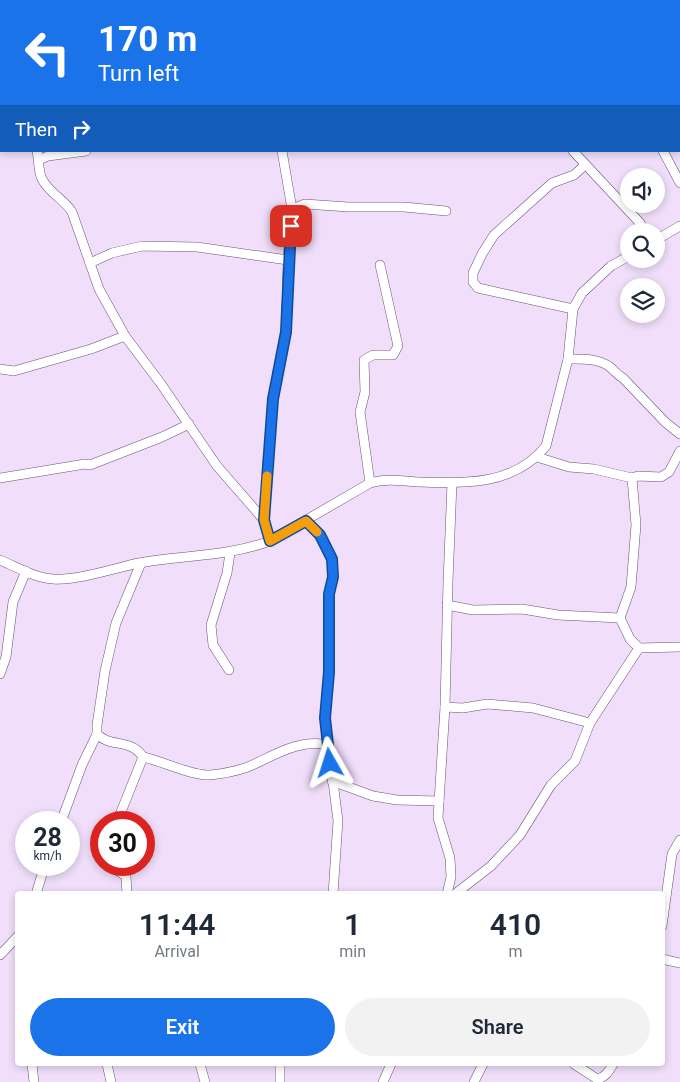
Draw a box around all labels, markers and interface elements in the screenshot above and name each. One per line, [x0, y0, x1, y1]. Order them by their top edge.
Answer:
text: 170 m [98, 19, 197, 60]
icon: left [15, 20, 80, 85]
text: Turn left [98, 61, 179, 86]
icon: right [67, 115, 95, 143]
text: Then [15, 118, 57, 141]
map controls [620, 168, 665, 323]
button: sound [620, 168, 665, 213]
pin [270, 205, 312, 247]
icon: arrive [277, 212, 305, 240]
button: search [620, 223, 665, 268]
button: layers [620, 278, 665, 323]
position arrow [303, 736, 355, 788]
speed limit sign: 30 [90, 811, 155, 876]
text: 28 [33, 823, 62, 852]
text: km/h [33, 849, 62, 863]
text: 11:44 [139, 907, 216, 942]
text: 1 [344, 907, 361, 942]
text: 410 [490, 907, 541, 942]
text: Arrival [154, 942, 200, 961]
text: min [339, 942, 366, 961]
text: m [508, 942, 523, 961]
button: Exit [30, 998, 335, 1056]
button: Share [345, 998, 650, 1056]

